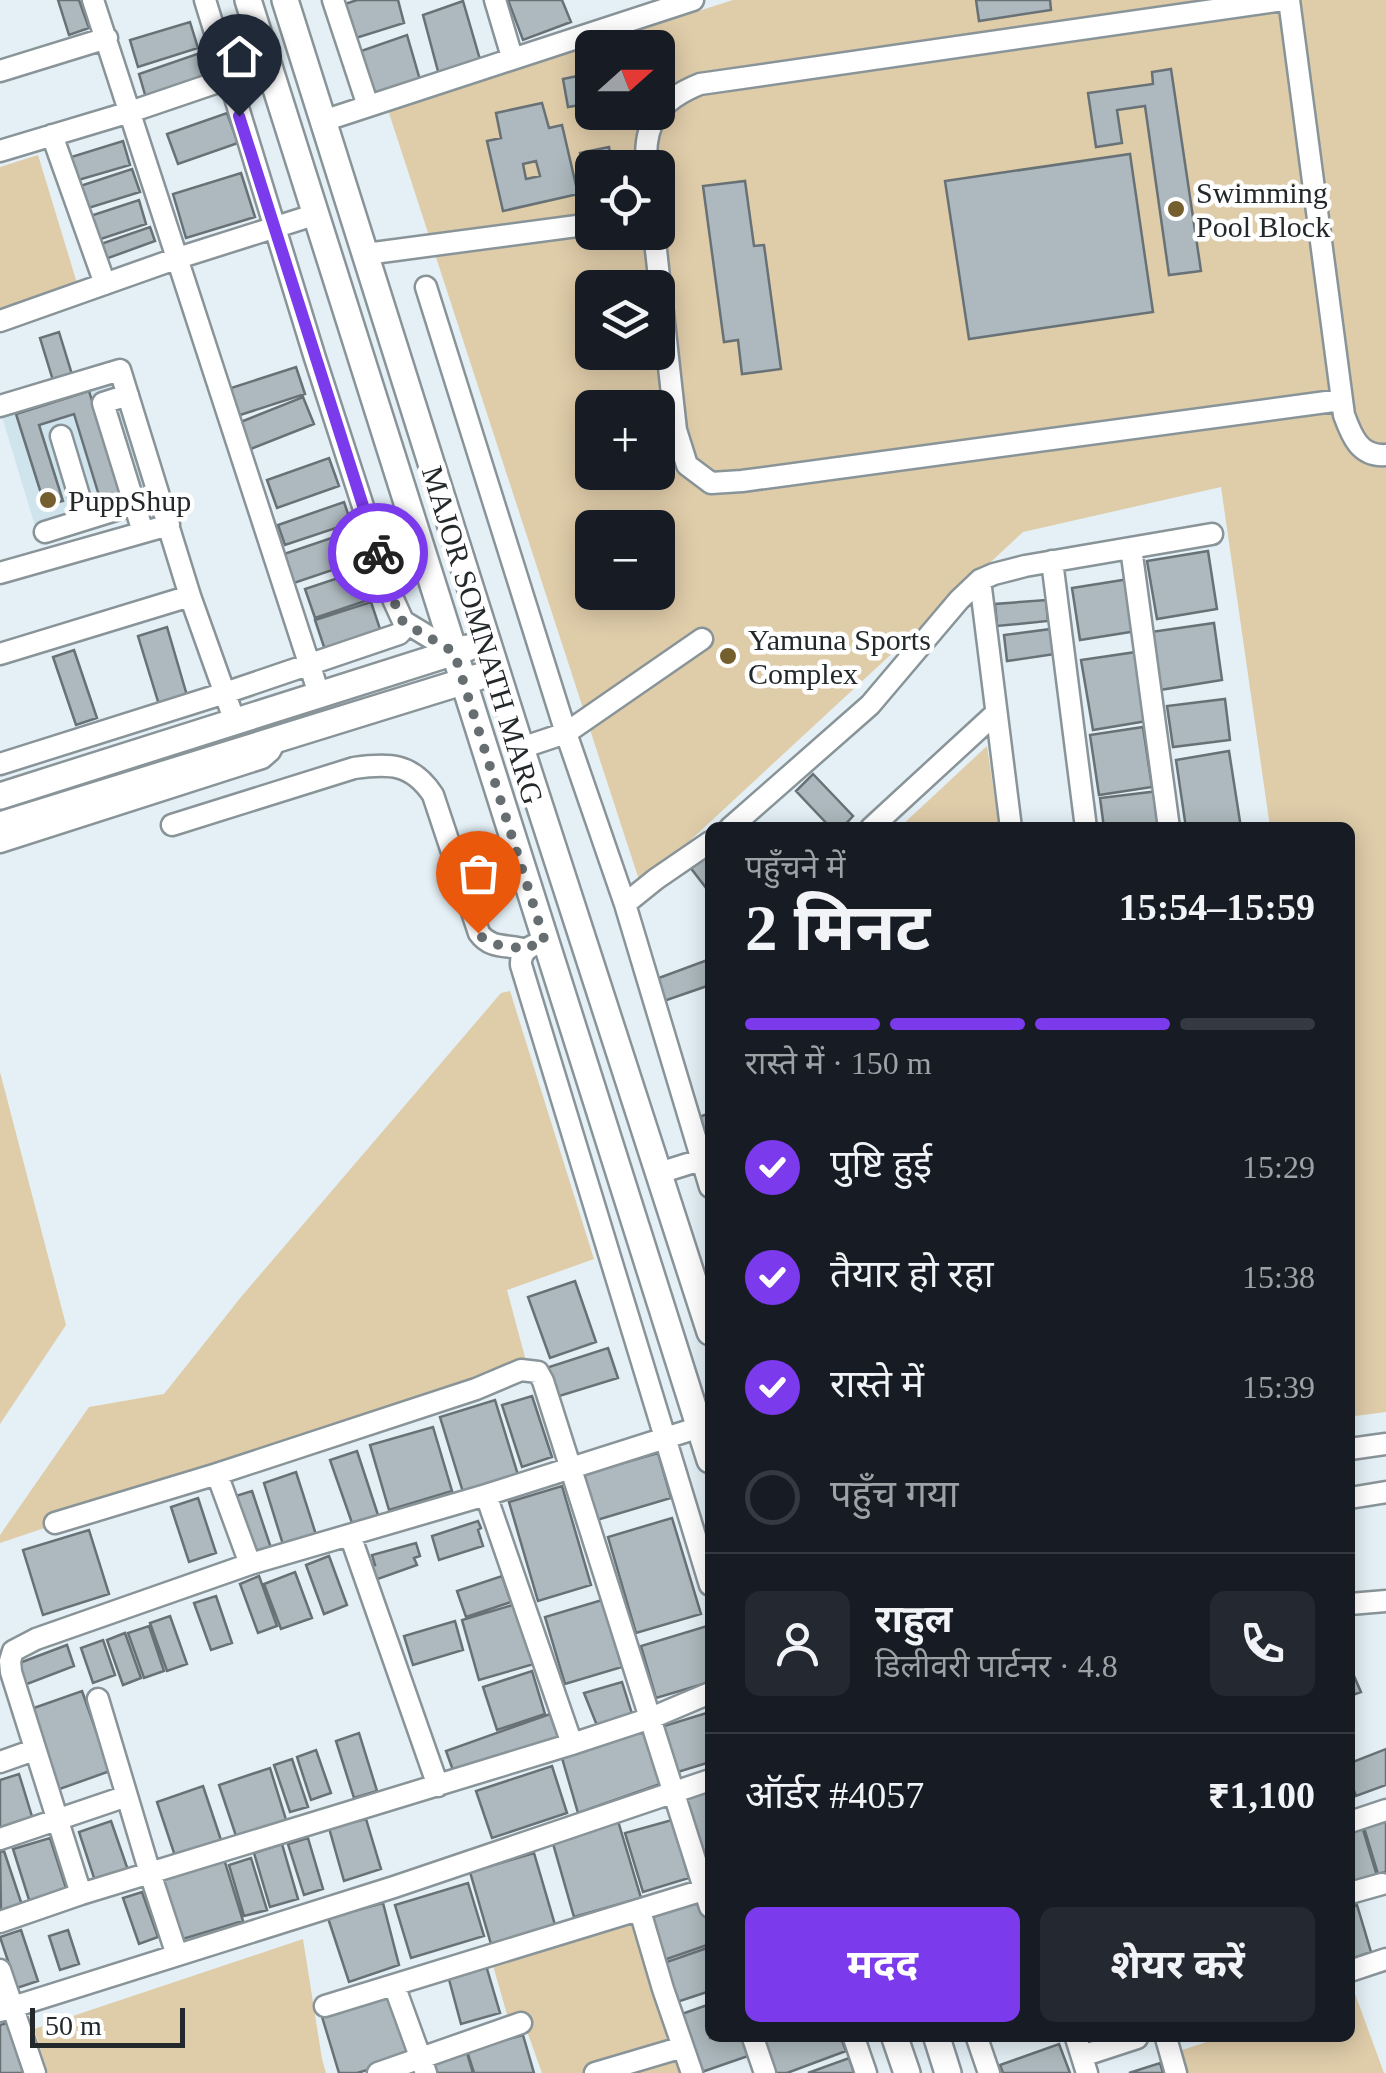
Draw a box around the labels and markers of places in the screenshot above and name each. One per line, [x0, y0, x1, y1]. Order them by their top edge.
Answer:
pin [197, 14, 282, 117]
place label: Swimming Pool Block [1196, 176, 1330, 243]
marker: Swimming Pool Block [1165, 198, 1187, 220]
place label: PuppShup [68, 484, 191, 517]
marker: PuppShup [37, 489, 59, 511]
place label: Yamuna Sports Complex [748, 623, 931, 690]
marker: Yamuna Sports Complex [717, 645, 739, 667]
pin [436, 831, 521, 934]

